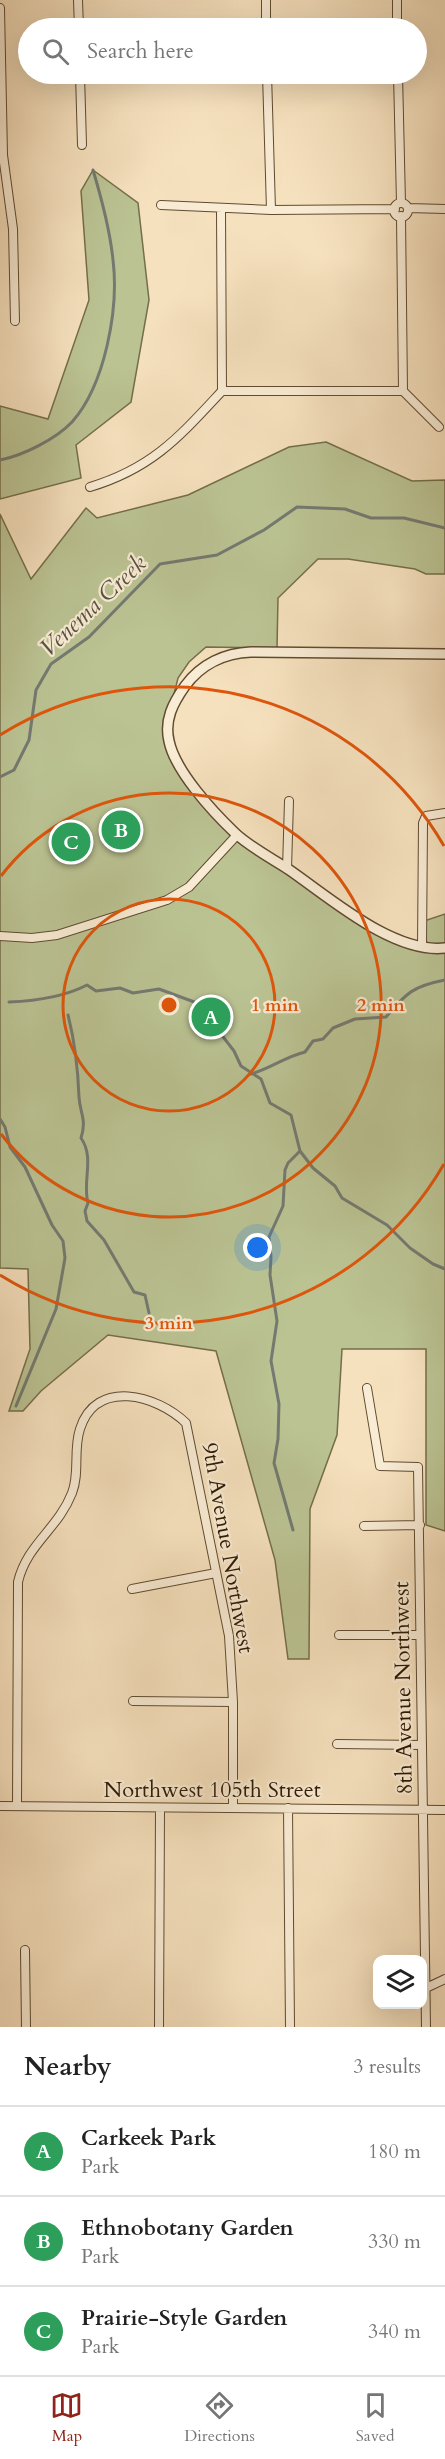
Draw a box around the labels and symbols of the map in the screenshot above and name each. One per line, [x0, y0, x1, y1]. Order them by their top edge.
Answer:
water label: Venema Creek [32, 548, 154, 664]
pin: B [102, 808, 140, 852]
pin: C [52, 820, 90, 864]
text: 1 min [251, 993, 299, 1018]
text: 2 min [357, 993, 405, 1018]
pin: A [192, 994, 230, 1040]
centre of rings [159, 995, 179, 1015]
your location [243, 1233, 272, 1262]
text: 3 min [145, 1311, 193, 1336]
street label: 9th Avenue Northwest [195, 1440, 261, 1656]
street label: 8th Avenue Northwest [386, 1581, 420, 1795]
street label: Northwest 105th Street [103, 1775, 321, 1805]

